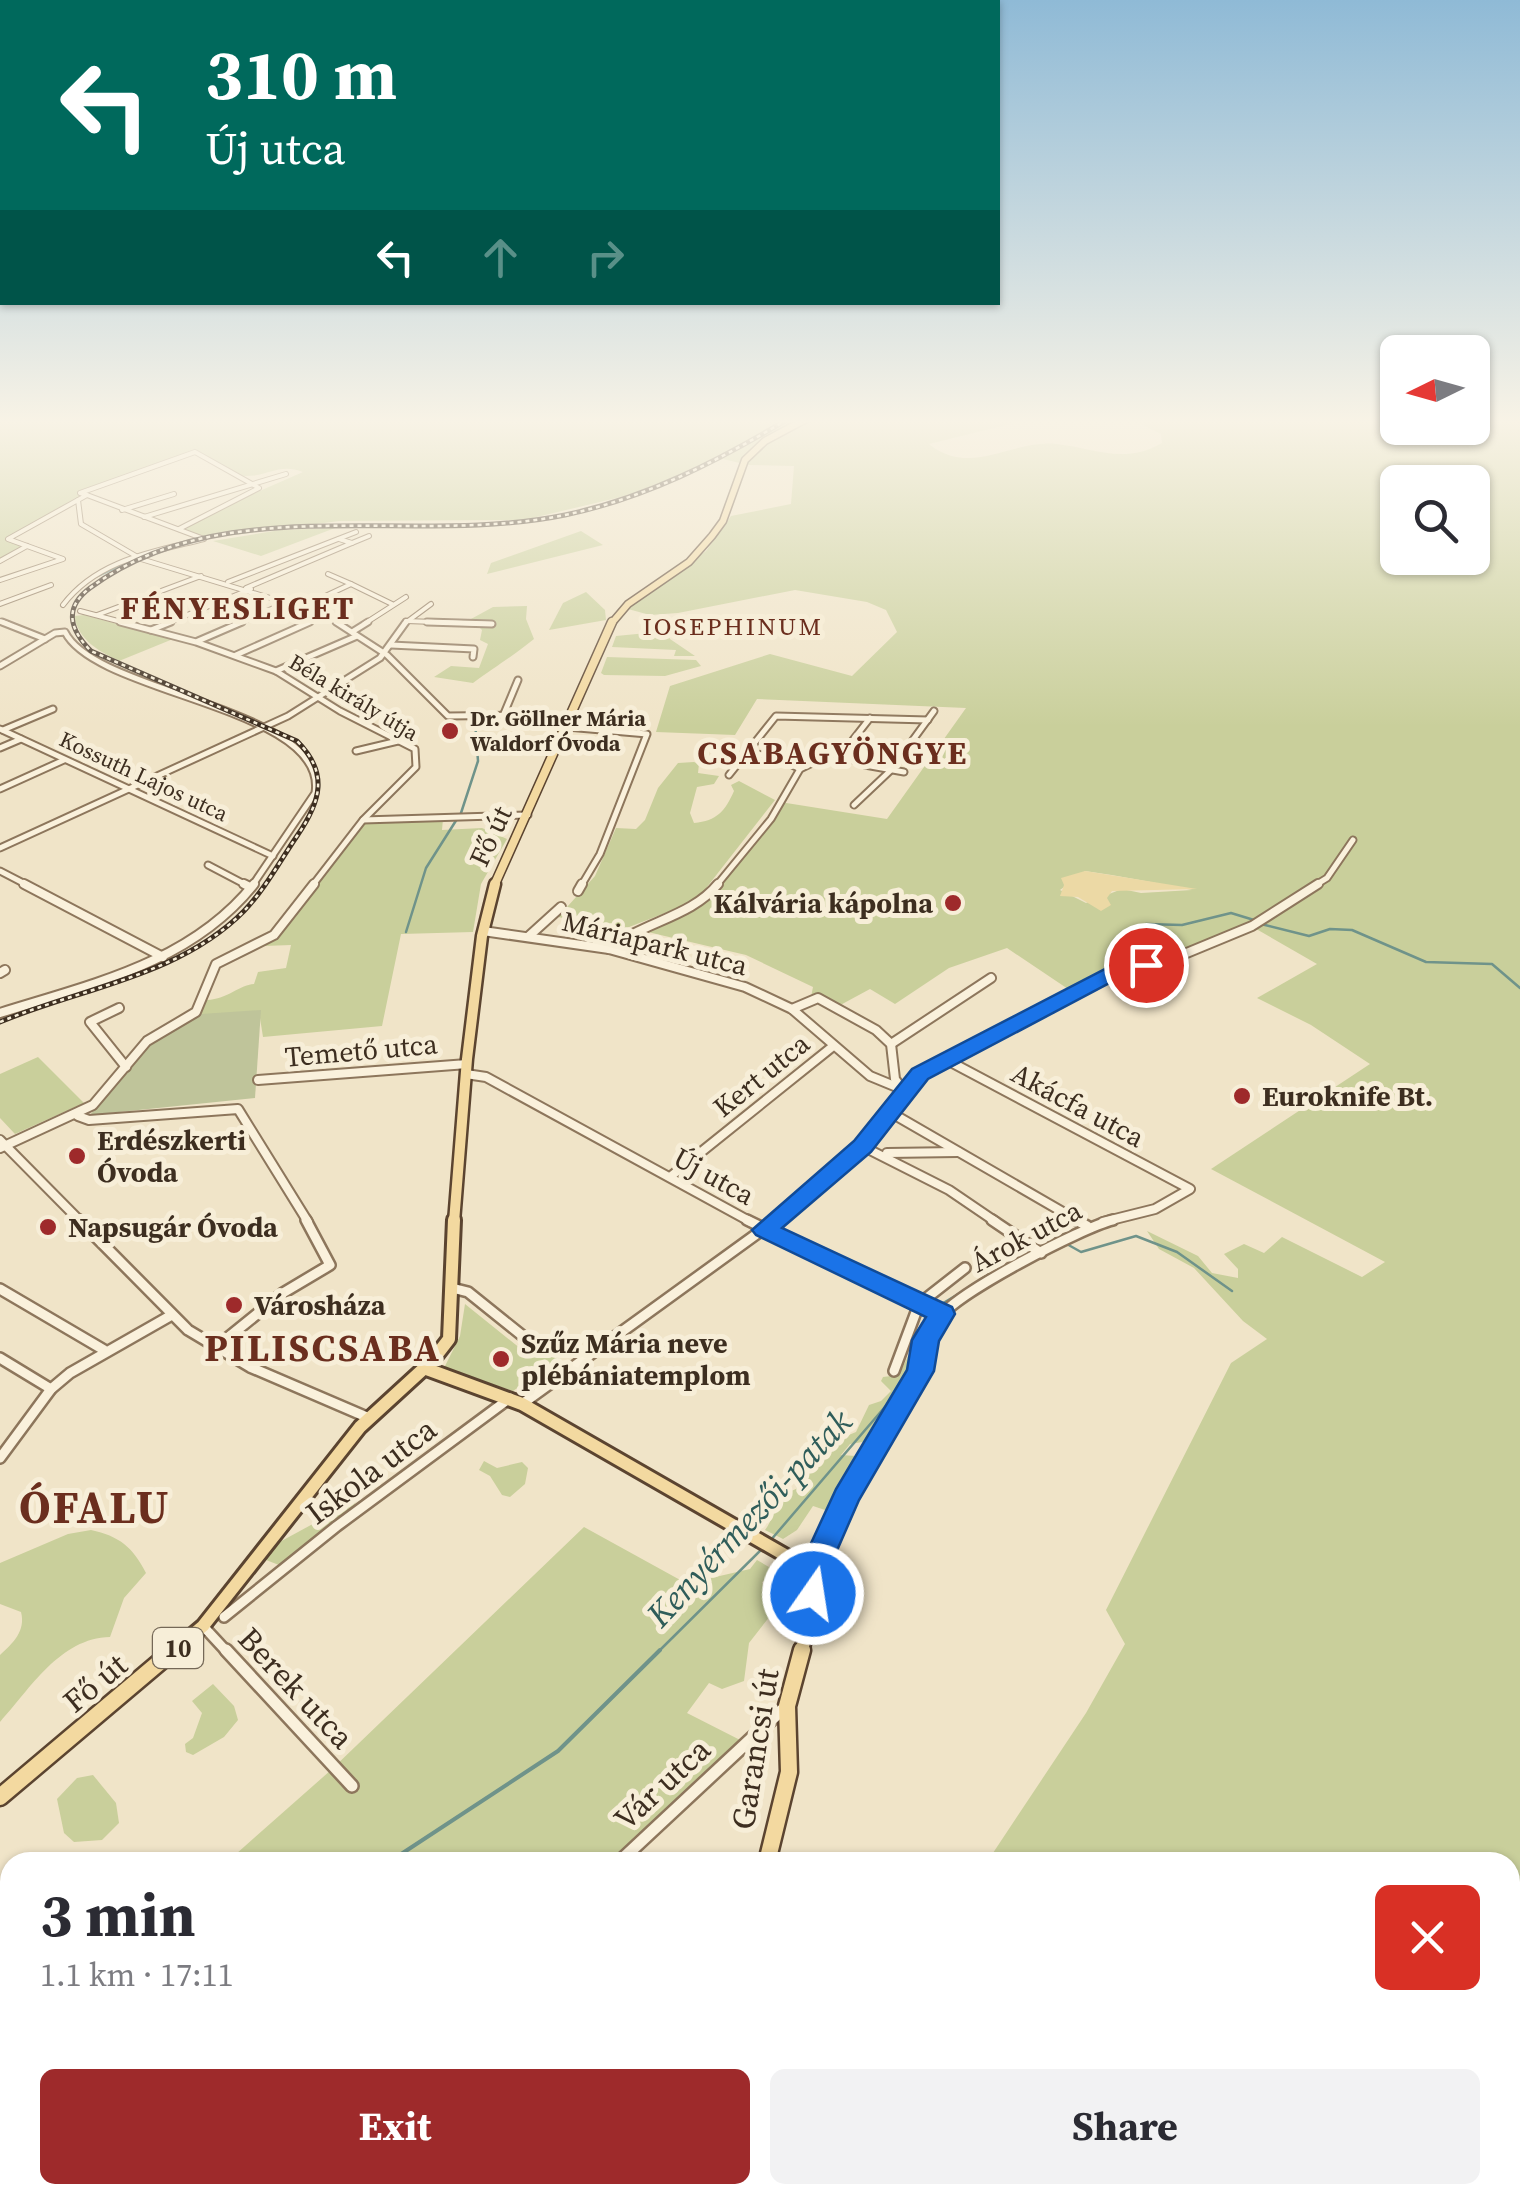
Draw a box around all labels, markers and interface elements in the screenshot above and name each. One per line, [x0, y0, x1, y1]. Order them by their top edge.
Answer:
text: 310 m [205, 26, 397, 122]
icon: left [40, 40, 170, 170]
text: Új utca [205, 117, 346, 179]
icon: left [368, 230, 423, 285]
icon: ahead [473, 230, 528, 285]
icon: right [578, 230, 633, 285]
north arrow [1380, 335, 1490, 445]
map controls [1380, 335, 1490, 575]
button: search [1380, 465, 1490, 575]
district label: FÉNYESLIGET [120, 586, 356, 630]
district label: IOSEPHINUM [642, 609, 824, 643]
street label: Béla király útja [284, 646, 425, 748]
place label: Dr. Göllner Mária Waldorf Óvoda [470, 703, 646, 758]
marker: Dr. Göllner Mária Waldorf Óvoda [439, 720, 461, 742]
street label: Kossuth Lajos utca [55, 724, 234, 829]
district label: CSABAGYÖNGYE [697, 731, 969, 775]
street label: Fő út [460, 799, 521, 872]
place label: Kálvária kápolna [714, 884, 933, 922]
marker: Kálvária kápolna [942, 892, 964, 914]
street label: Máriapark utca [558, 902, 752, 985]
pin [1104, 923, 1189, 1008]
icon: arrive [1119, 938, 1174, 993]
street label: Temető utca [283, 1024, 440, 1076]
street label: Kert utca [705, 1024, 818, 1126]
street label: Akácfa utca [1005, 1054, 1152, 1156]
place label: Euroknife Bt. [1262, 1077, 1433, 1115]
marker: Euroknife Bt. [1231, 1085, 1253, 1107]
place label: Erdészkerti Óvoda [97, 1121, 246, 1191]
street label: Új utca [667, 1138, 762, 1214]
marker: Erdészkerti Óvoda [66, 1145, 88, 1167]
street label: Árok utca [964, 1191, 1089, 1281]
place label: Napsugár Óvoda [68, 1208, 278, 1246]
marker: Napsugár Óvoda [37, 1216, 59, 1238]
place label: Városháza [254, 1286, 386, 1324]
marker: Városháza [223, 1294, 245, 1316]
district label: PILISCSABA [204, 1322, 442, 1374]
place label: Szűz Mária neve plébániatemplom [521, 1324, 751, 1394]
marker: Szűz Mária neve plébániatemplom [490, 1348, 512, 1370]
water label: Kenyérmezői-patak [635, 1398, 863, 1638]
street label: Iskola utca [297, 1407, 446, 1535]
district label: ÓFALU [19, 1476, 171, 1538]
position arrow [761, 1542, 865, 1646]
street label: Berek utca [228, 1618, 364, 1759]
road number: 10 [153, 1628, 203, 1668]
street label: Fő út [54, 1643, 137, 1723]
street label: Garancsi út [721, 1665, 790, 1833]
street label: Vár utca [604, 1727, 720, 1840]
text: 3 min [40, 1874, 196, 1956]
button: close [1375, 1885, 1480, 1990]
text: 1.1 km · 17:11 [40, 1953, 234, 1997]
button: Exit [40, 2069, 750, 2184]
button: Share [770, 2069, 1480, 2184]

